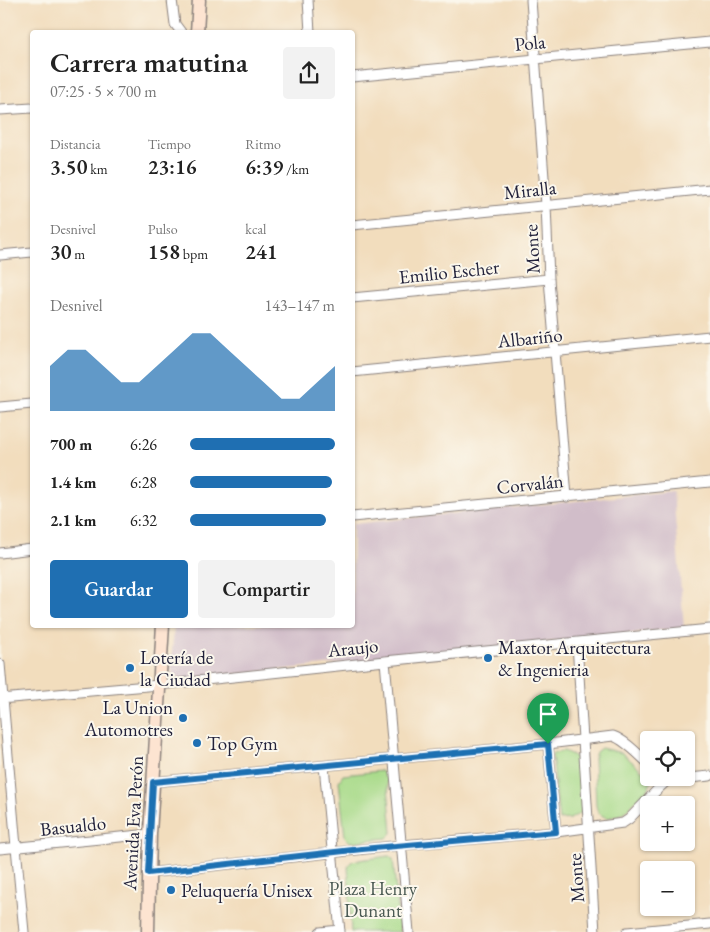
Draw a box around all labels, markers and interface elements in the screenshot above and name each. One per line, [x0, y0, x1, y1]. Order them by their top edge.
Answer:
street label: Pola [513, 29, 547, 57]
text: Carrera matutina [50, 44, 248, 80]
button: share [283, 47, 335, 99]
text: 07:25 · 5 × 700 m [50, 81, 157, 102]
text: Distancia [50, 135, 101, 153]
text: Tiempo [148, 135, 191, 153]
text: Ritmo [245, 135, 281, 153]
text: 3.50 [50, 153, 87, 180]
text: 23:16 [148, 153, 196, 180]
text: 6:39 [245, 153, 283, 180]
text: km [87, 160, 108, 178]
text: /km [283, 160, 309, 178]
street label: Miralla [503, 175, 558, 205]
text: Desnivel [50, 220, 96, 238]
text: Pulso [148, 220, 178, 238]
text: kcal [245, 220, 266, 238]
street label: Monte [518, 224, 546, 274]
text: 30 [50, 238, 72, 265]
text: 158 [148, 238, 180, 265]
text: 241 [245, 238, 278, 265]
text: m [72, 245, 85, 263]
text: bpm [180, 245, 208, 263]
street label: Emilio Escher [398, 254, 501, 290]
text: Desnivel [50, 295, 103, 316]
text: 143–147 m [264, 295, 335, 316]
street label: Albariño [495, 322, 564, 354]
text: 700 m [50, 434, 92, 455]
text: 6:26 [130, 434, 157, 455]
street label: Corvalán [495, 468, 565, 500]
text: 1.4 km [50, 472, 96, 493]
text: 6:28 [130, 472, 157, 493]
text: 2.1 km [50, 510, 96, 531]
text: 6:32 [130, 510, 157, 531]
button: Guardar [50, 560, 188, 618]
button: Compartir [198, 560, 335, 618]
street label: Araujo [325, 633, 380, 663]
place label: Maxtor Arquitectura & Ingenieria [498, 635, 651, 682]
place label: Lotería de la Ciudad [140, 645, 213, 692]
marker: Maxtor Arquitectura & Ingenieria [482, 652, 494, 664]
marker: Lotería de la Ciudad [124, 662, 136, 674]
pin [527, 693, 569, 744]
place label: La Union Automotres [83, 695, 173, 742]
icon: arrive [534, 700, 562, 728]
marker: La Union Automotres [177, 712, 189, 724]
place label: Top Gym [207, 731, 278, 756]
map controls [640, 731, 695, 916]
button: locate [640, 731, 695, 786]
marker: Top Gym [191, 737, 203, 749]
street label: Avenida Eva Perón [117, 755, 149, 892]
button: + [640, 796, 695, 851]
street label: Basualdo [39, 810, 107, 842]
street label: Monte [562, 852, 590, 904]
button: − [640, 861, 695, 916]
park label: Plaza Henry Dunant [329, 876, 418, 923]
place label: Peluquería Unisex [181, 878, 313, 903]
marker: Peluquería Unisex [165, 884, 177, 896]

